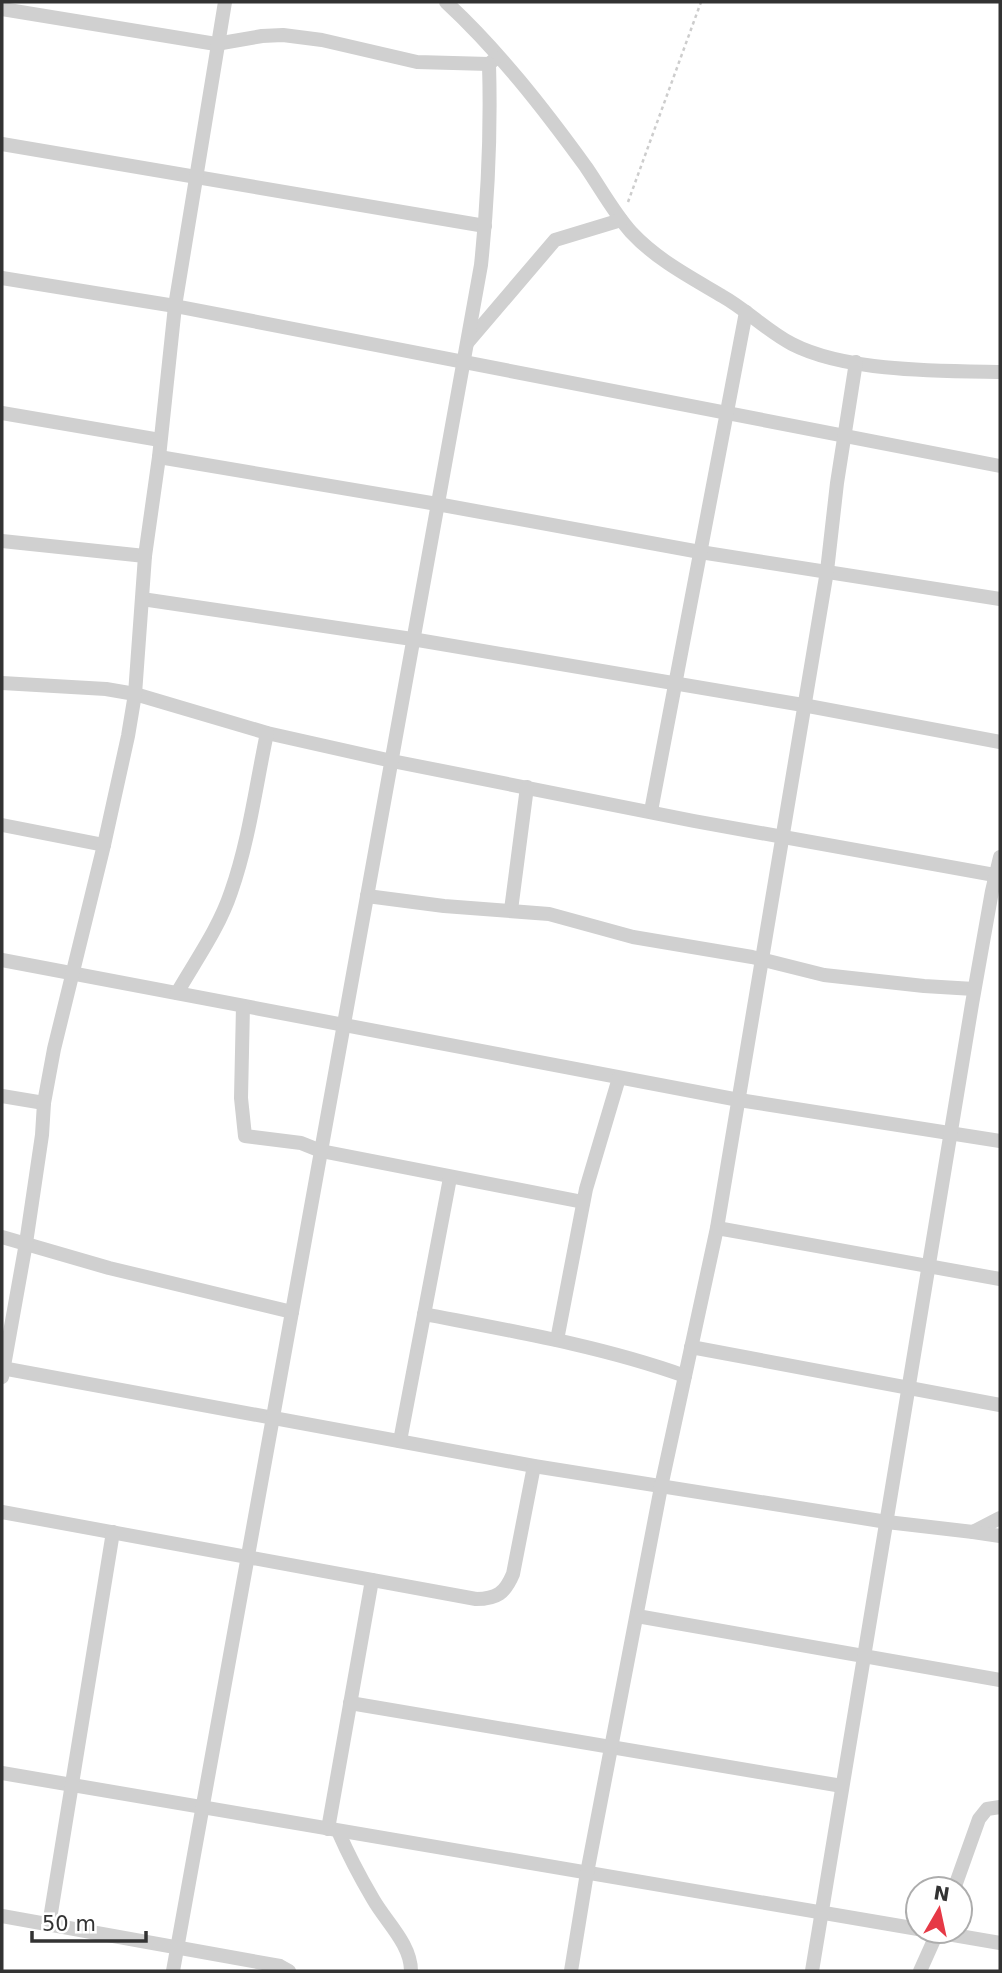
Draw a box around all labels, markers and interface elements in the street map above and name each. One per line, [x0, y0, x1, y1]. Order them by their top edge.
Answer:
north arrow [904, 1875, 974, 1945]
text: N [932, 1881, 951, 1905]
scale bar [32, 1899, 145, 1943]
text: 50 m [42, 1912, 96, 1936]

